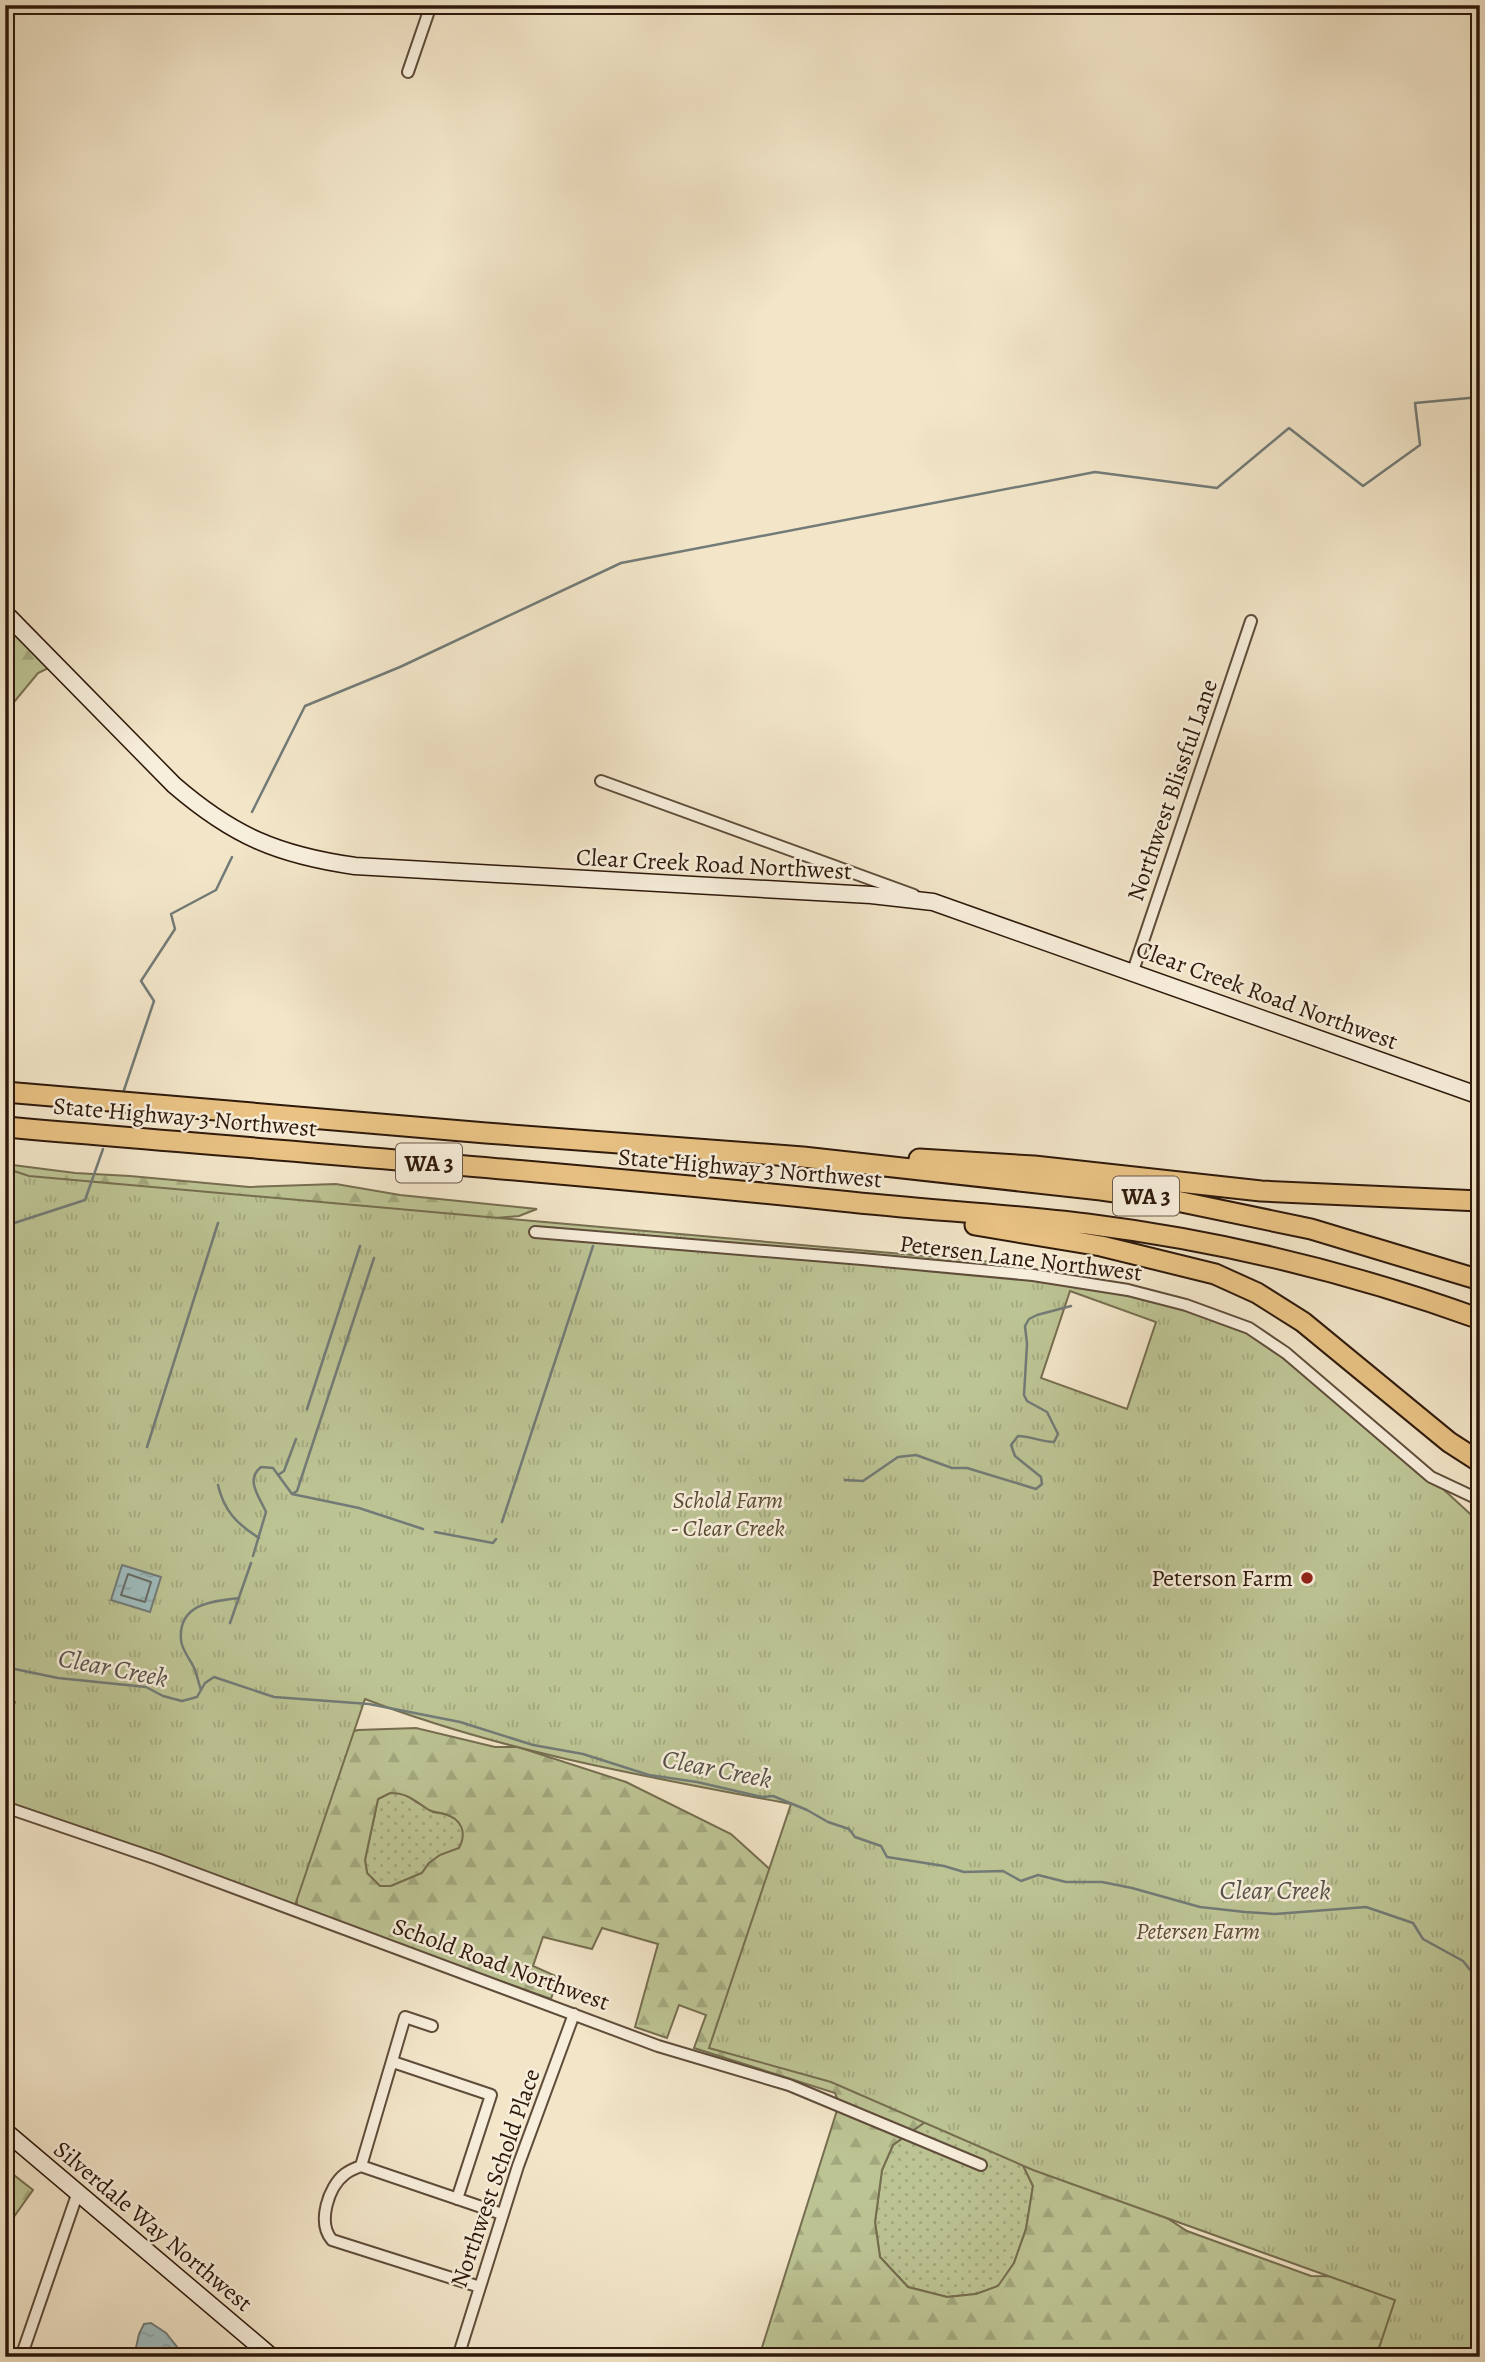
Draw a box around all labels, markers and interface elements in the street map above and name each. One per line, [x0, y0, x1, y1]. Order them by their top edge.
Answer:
street label: Northwest Blissful Lane [1119, 675, 1225, 905]
street label: Clear Creek Road Northwest [575, 841, 853, 887]
street label: Clear Creek Road Northwest [1132, 933, 1402, 1057]
street label: State Highway 3 Northwest [52, 1090, 318, 1144]
street label: State Highway 3 Northwest [617, 1141, 883, 1195]
road number: WA 3 [396, 1144, 462, 1182]
road number: WA 3 [1113, 1176, 1179, 1216]
street label: Petersen Lane Northwest [898, 1227, 1144, 1289]
park label: Schold Farm - Clear Creek [671, 1484, 785, 1544]
place label: Peterson Farm [1151, 1562, 1293, 1594]
marker: Peterson Farm [1299, 1570, 1315, 1586]
water label: Clear Creek [55, 1640, 171, 1696]
water label: Clear Creek [659, 1741, 775, 1797]
water label: Clear Creek [1220, 1873, 1330, 1908]
street label: Schold Road Northwest [388, 1910, 614, 2018]
park label: Petersen Farm [1136, 1915, 1260, 1947]
street label: Northwest Schold Place [443, 2064, 547, 2292]
street label: Silverdale Way Northwest [47, 2133, 259, 2319]

